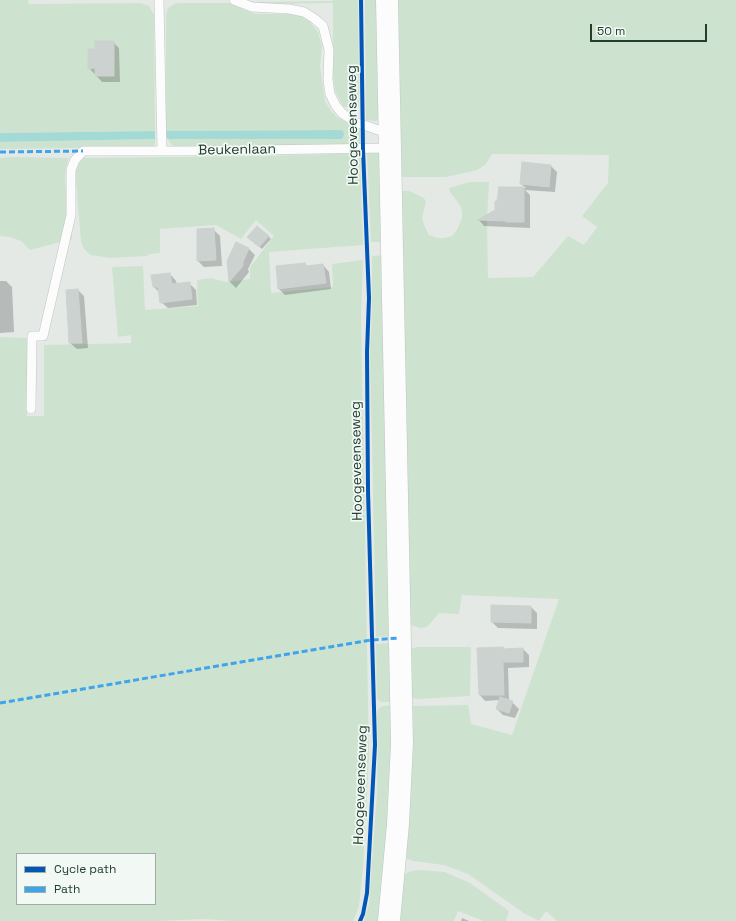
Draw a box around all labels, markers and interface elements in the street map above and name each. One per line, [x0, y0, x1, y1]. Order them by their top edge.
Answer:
scale bar [592, 16, 709, 42]
text: 50 m [597, 23, 625, 39]
street label: Hoogeveenseweg [344, 65, 362, 185]
street label: Beukenlaan [198, 141, 276, 159]
street label: Hoogeveenseweg [348, 401, 366, 521]
street label: Hoogeveenseweg [351, 725, 371, 845]
legend [16, 853, 156, 905]
text: Cycle path [54, 861, 116, 877]
text: Path [54, 881, 80, 897]

